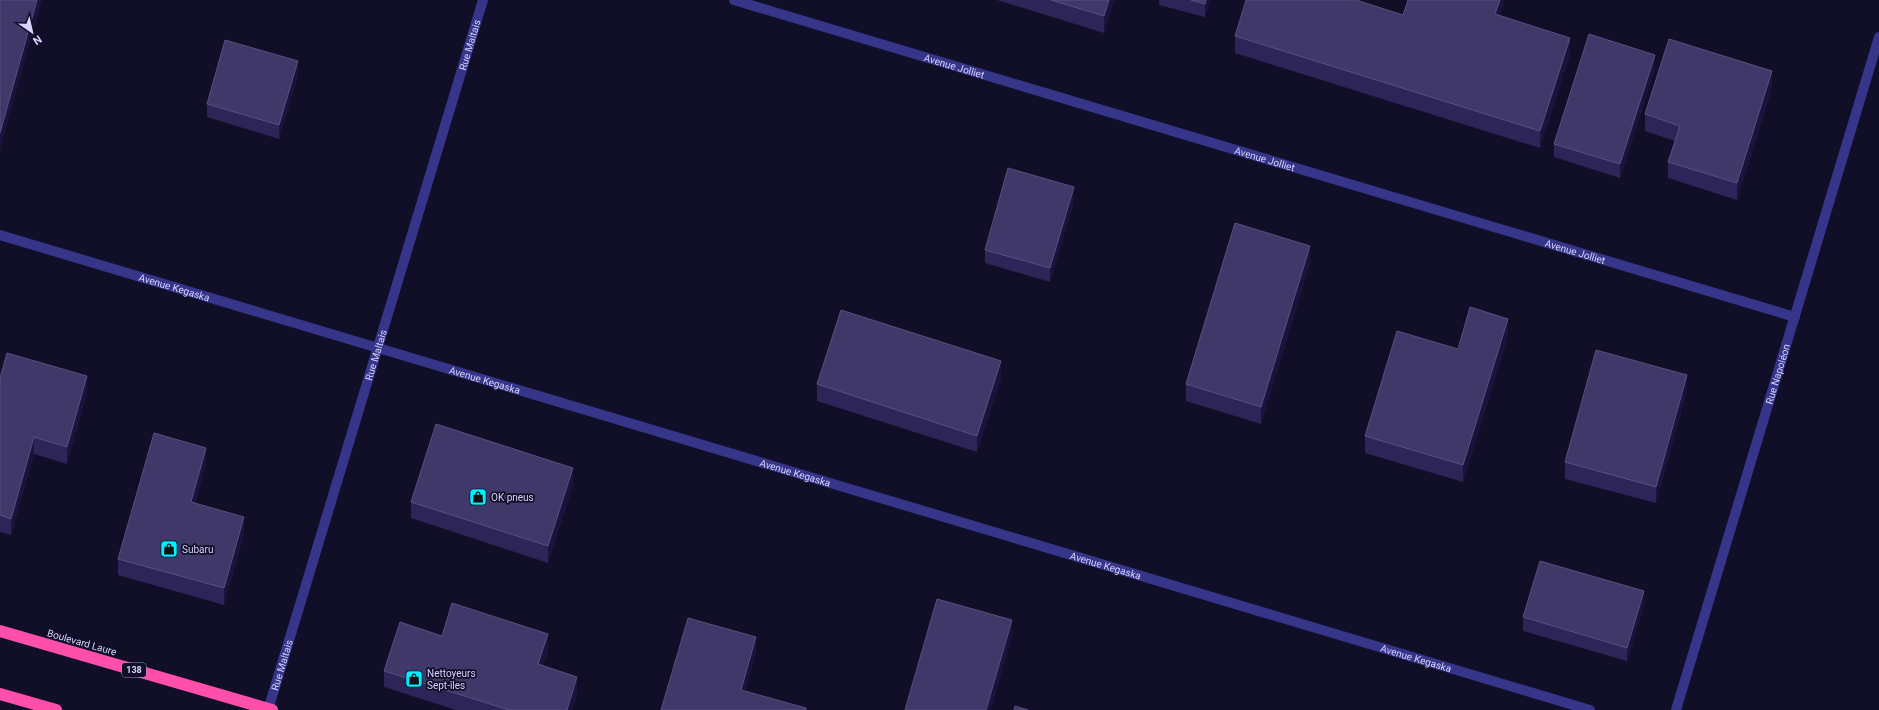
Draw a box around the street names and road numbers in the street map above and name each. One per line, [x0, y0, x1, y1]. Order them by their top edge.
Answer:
street label: Rue Maltais [457, 18, 483, 72]
street label: Avenue Jolliet [923, 52, 986, 81]
street label: Avenue Jolliet [1233, 145, 1296, 173]
street label: Avenue Jolliet [1544, 238, 1607, 266]
street label: Avenue Kegaska [137, 272, 211, 303]
street label: Rue Maltais [363, 328, 389, 382]
street label: Rue Napoléon [1764, 343, 1792, 406]
street label: Avenue Kegaska [448, 365, 521, 396]
street label: Avenue Kegaska [758, 457, 832, 489]
street label: Avenue Kegaska [1069, 550, 1142, 582]
street label: Boulevard Laure [46, 627, 118, 658]
street label: Rue Maltais [269, 638, 295, 692]
street label: Avenue Kegaska [1379, 643, 1453, 674]
road number: 138 [122, 663, 146, 677]

